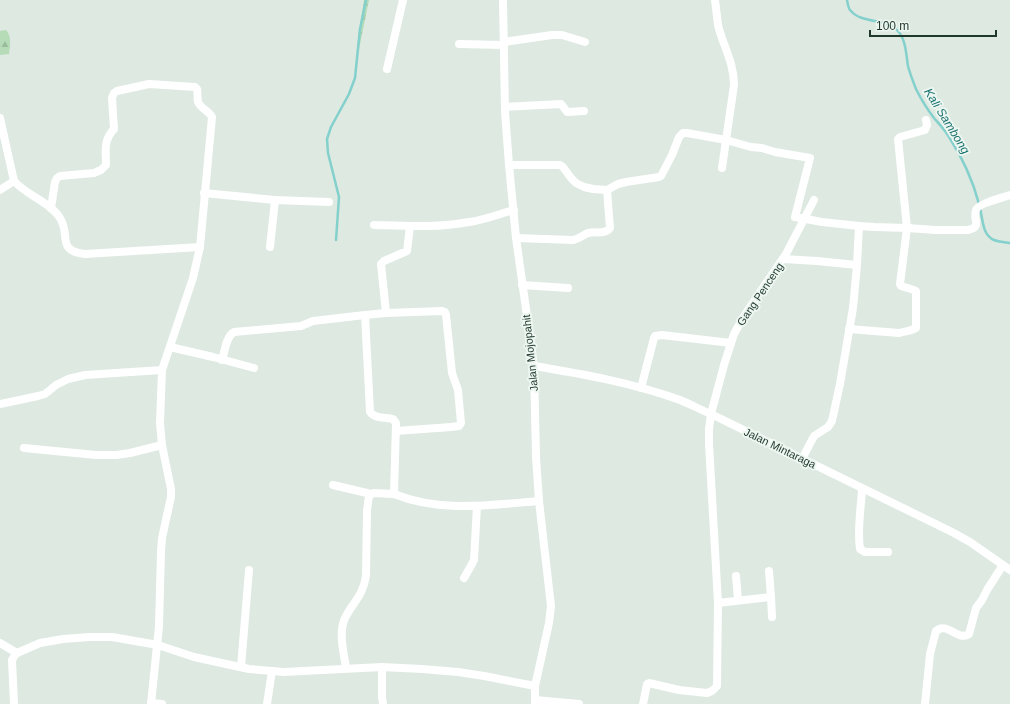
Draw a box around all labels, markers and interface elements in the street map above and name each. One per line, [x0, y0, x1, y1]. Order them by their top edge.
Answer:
scale bar [870, 12, 996, 38]
text: 100 m [876, 19, 909, 33]
water label: Kali Sambong [921, 86, 973, 157]
street label: Gang Penceng [735, 260, 785, 328]
street label: Jalan Mojopahit [520, 314, 540, 392]
street label: Jalan Mintaraga [742, 425, 819, 471]

